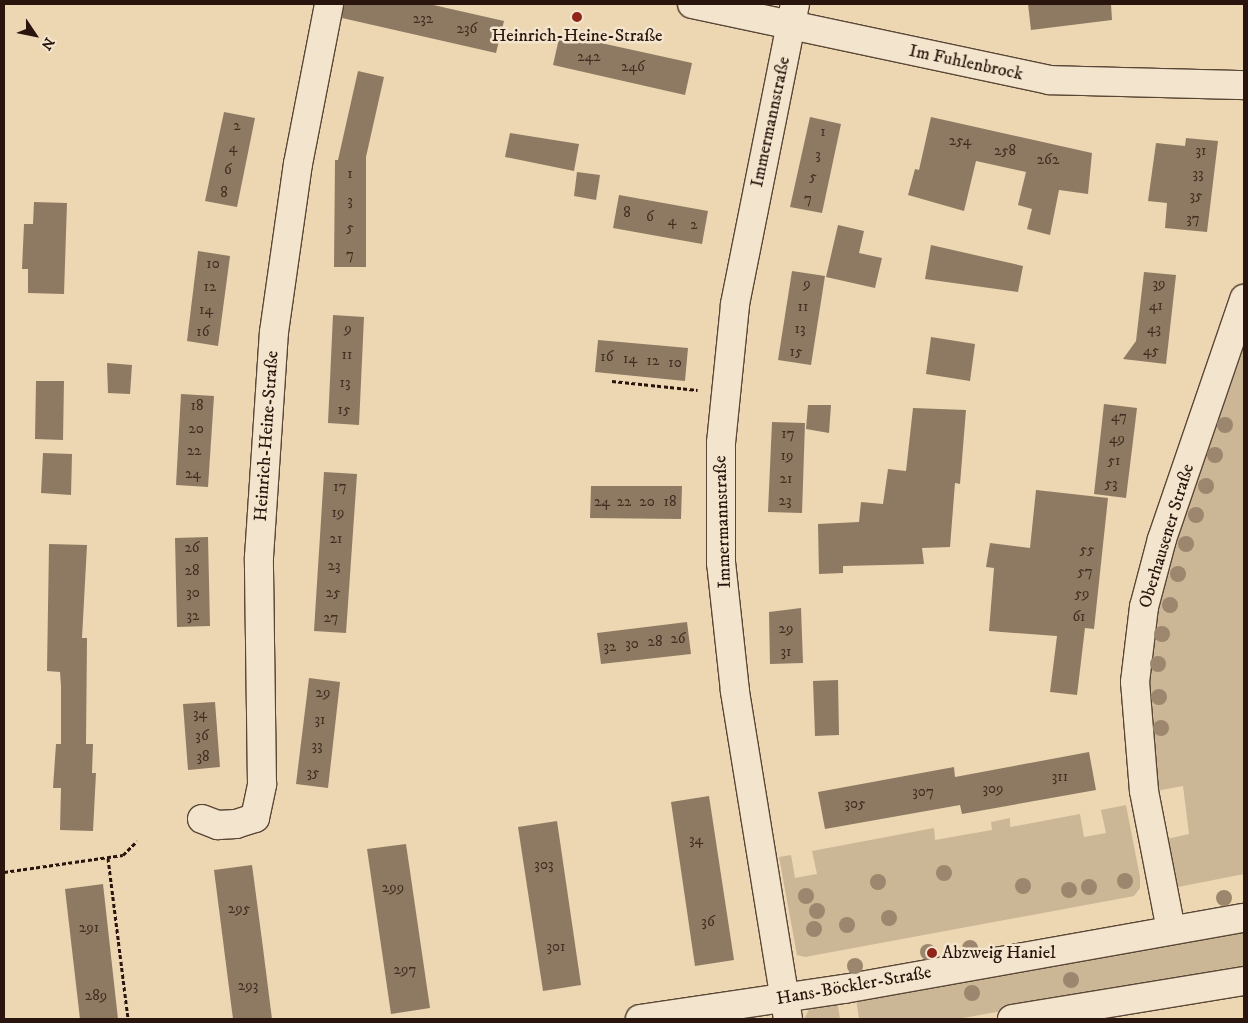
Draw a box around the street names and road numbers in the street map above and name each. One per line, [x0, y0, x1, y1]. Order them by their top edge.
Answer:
street label: Im Fuhlenbrock [907, 40, 1025, 86]
street label: Immermannstraße [747, 55, 795, 189]
street label: Heinrich-Heine-Straße [250, 350, 284, 522]
street label: Immermannstraße [710, 455, 736, 589]
street label: Oberhausener Straße [1135, 461, 1199, 611]
street label: Hans-Böckler-Straße [775, 962, 933, 1010]

